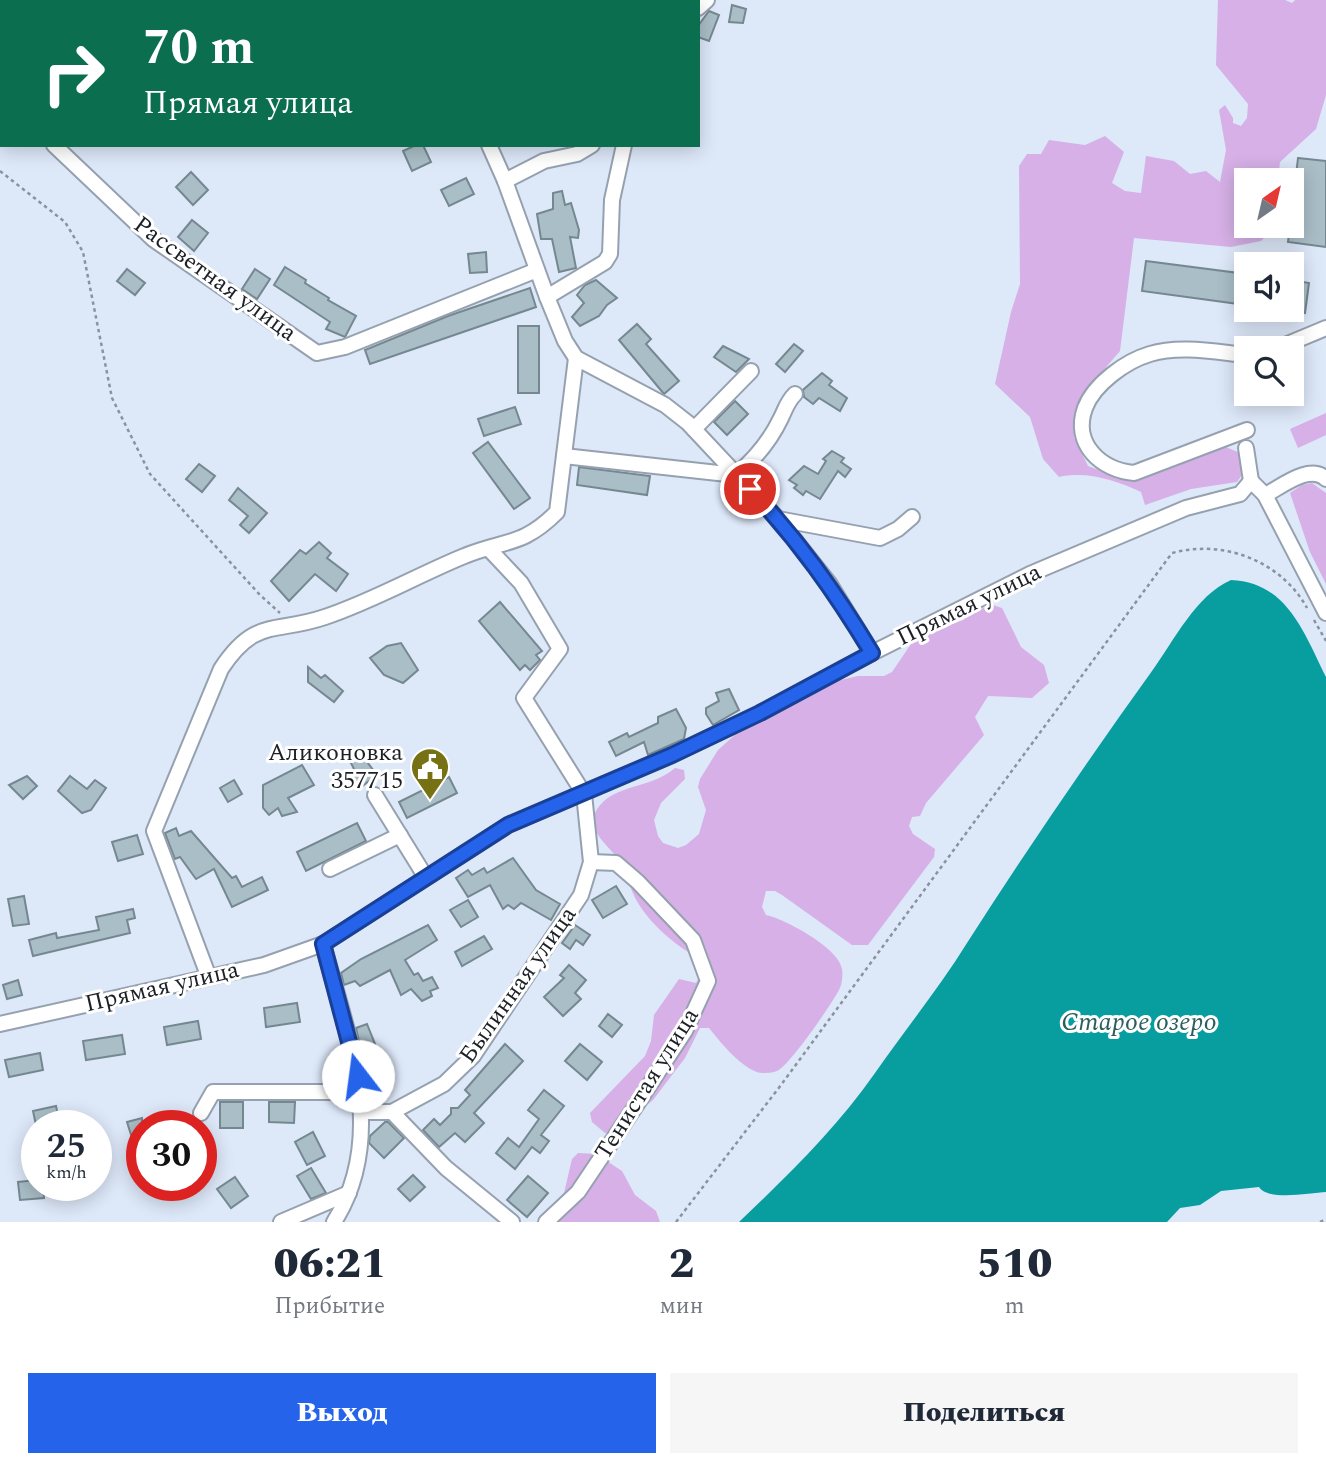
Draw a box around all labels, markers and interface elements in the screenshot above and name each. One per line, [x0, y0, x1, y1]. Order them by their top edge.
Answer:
text: 70 m [143, 11, 254, 86]
icon: right [28, 28, 119, 119]
text: Прямая улица [143, 79, 353, 128]
north arrow [1234, 168, 1304, 238]
map controls [1234, 168, 1304, 406]
street label: Рассветная улица [126, 207, 304, 351]
button: sound [1234, 252, 1304, 322]
button: search [1234, 336, 1304, 406]
pin [720, 459, 780, 519]
icon: arrive [731, 470, 769, 508]
street label: Прямая улица [890, 554, 1048, 656]
place label: Аликоновка 357715 [268, 735, 403, 799]
public building icon: Аликоновка 357715 [409, 746, 451, 801]
street label: Былинная улица [450, 899, 586, 1071]
street label: Прямая улица [81, 952, 243, 1022]
street label: Тенистая улица [586, 1001, 708, 1167]
water label: Старое озеро [1061, 1002, 1217, 1042]
position arrow [321, 1039, 395, 1113]
speed limit sign: 30 [126, 1110, 217, 1201]
text: 25 [47, 1120, 86, 1173]
text: km/h [46, 1159, 87, 1186]
text: 06:21 [274, 1233, 386, 1296]
text: 2 [669, 1233, 694, 1296]
text: 510 [977, 1233, 1052, 1296]
text: Прибытие [275, 1289, 385, 1324]
text: мин [660, 1289, 703, 1324]
text: m [1005, 1289, 1025, 1324]
button: Выход [28, 1373, 656, 1453]
button: Поделиться [670, 1373, 1298, 1453]

